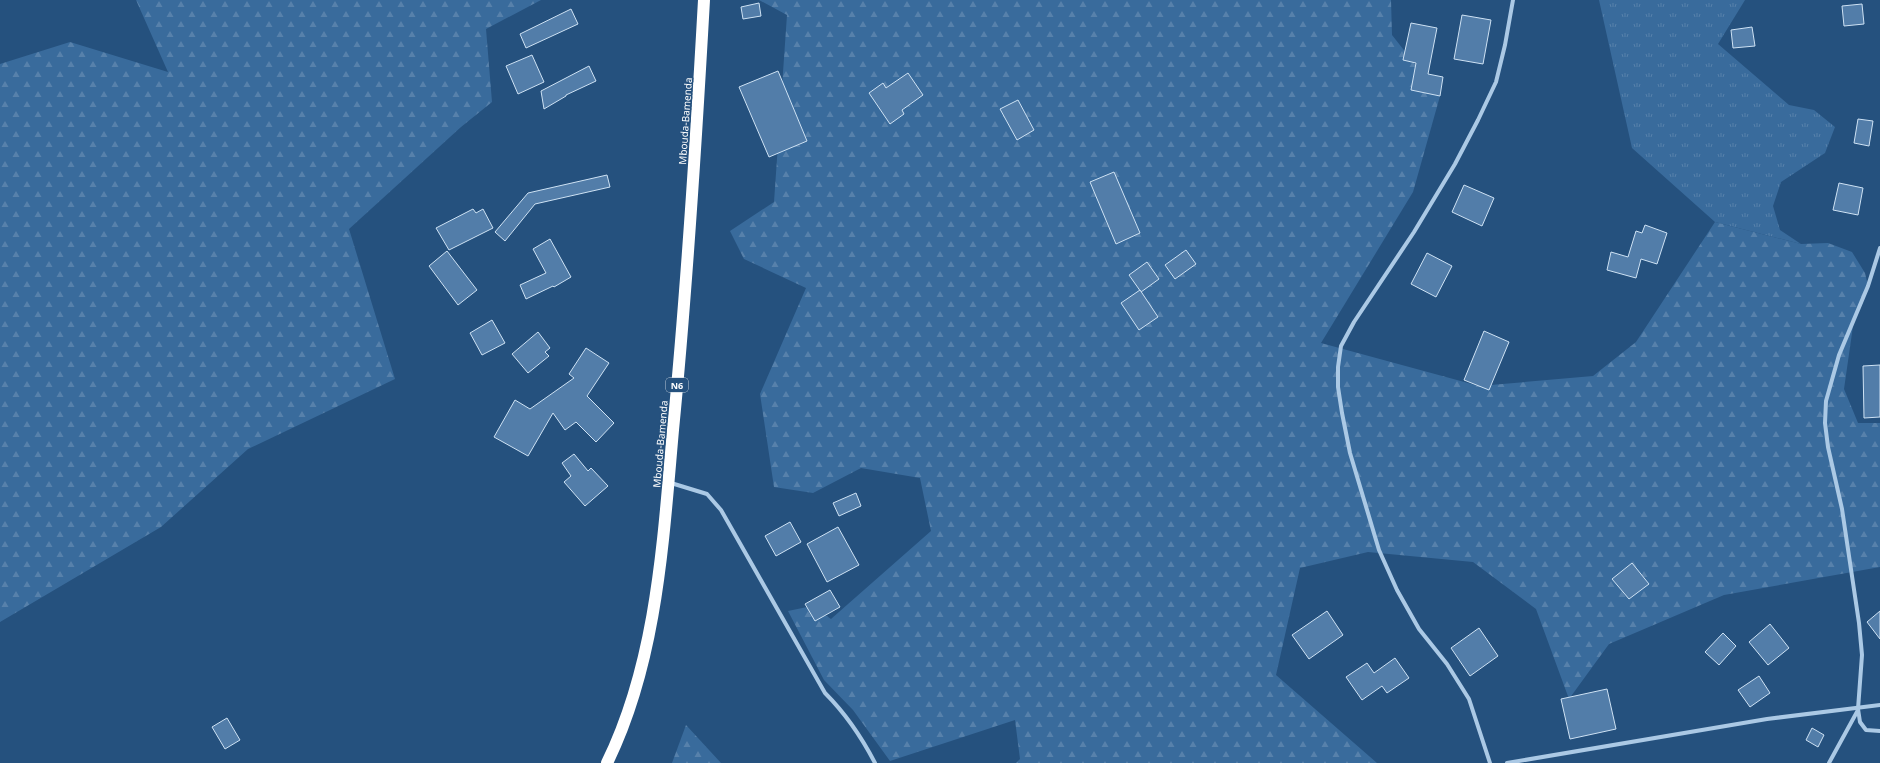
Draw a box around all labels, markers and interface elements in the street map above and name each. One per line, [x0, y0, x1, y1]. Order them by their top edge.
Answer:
street label: Mbouda-Bamenda [675, 77, 695, 165]
road number: N6 [666, 378, 688, 392]
street label: Mbouda-Bamenda [649, 400, 671, 488]

